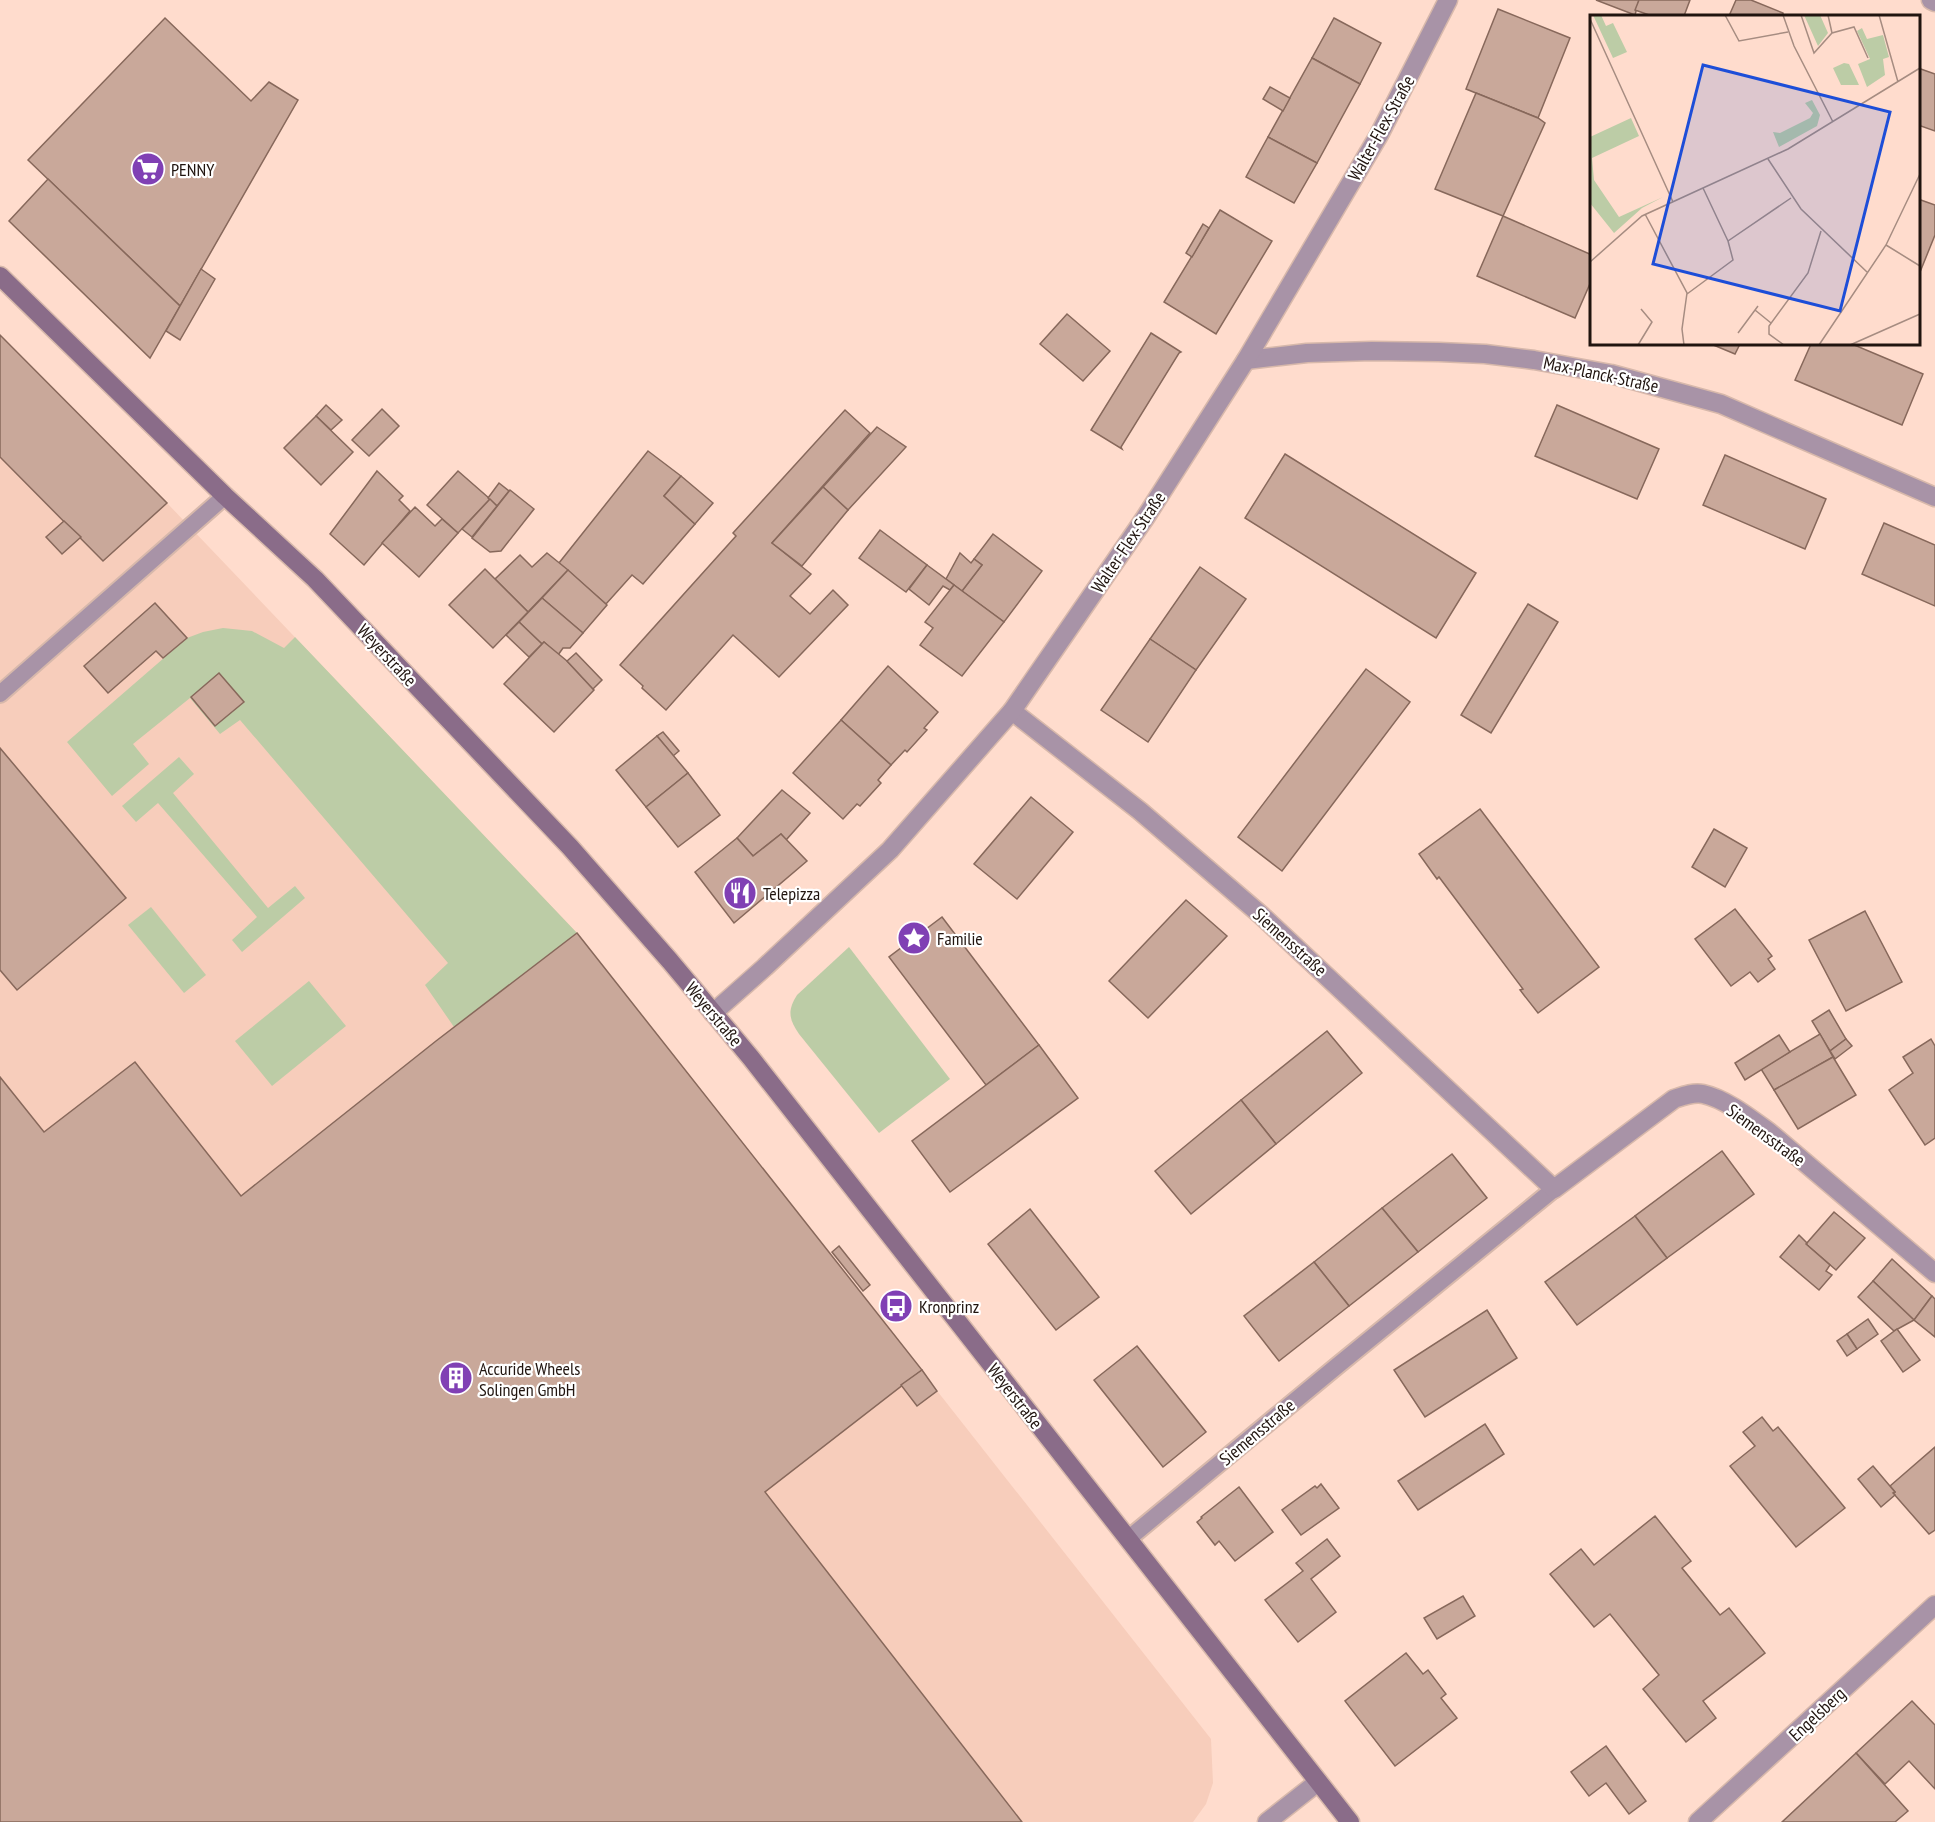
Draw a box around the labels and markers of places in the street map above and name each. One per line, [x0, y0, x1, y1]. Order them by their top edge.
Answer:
supermarket icon: PENNY [130, 151, 166, 187]
place label: PENNY [171, 158, 215, 181]
restaurant icon: Telepizza [722, 875, 758, 911]
place label: Telepizza [763, 882, 820, 905]
place icon: Familie [896, 920, 932, 956]
place label: Familie [937, 927, 983, 950]
bus stop icon: Kronprinz [878, 1288, 914, 1324]
place label: Kronprinz [919, 1295, 979, 1318]
place label: Accuride Wheels Solingen GmbH [479, 1357, 580, 1401]
building icon: Accuride Wheels Solingen GmbH [438, 1360, 474, 1396]

